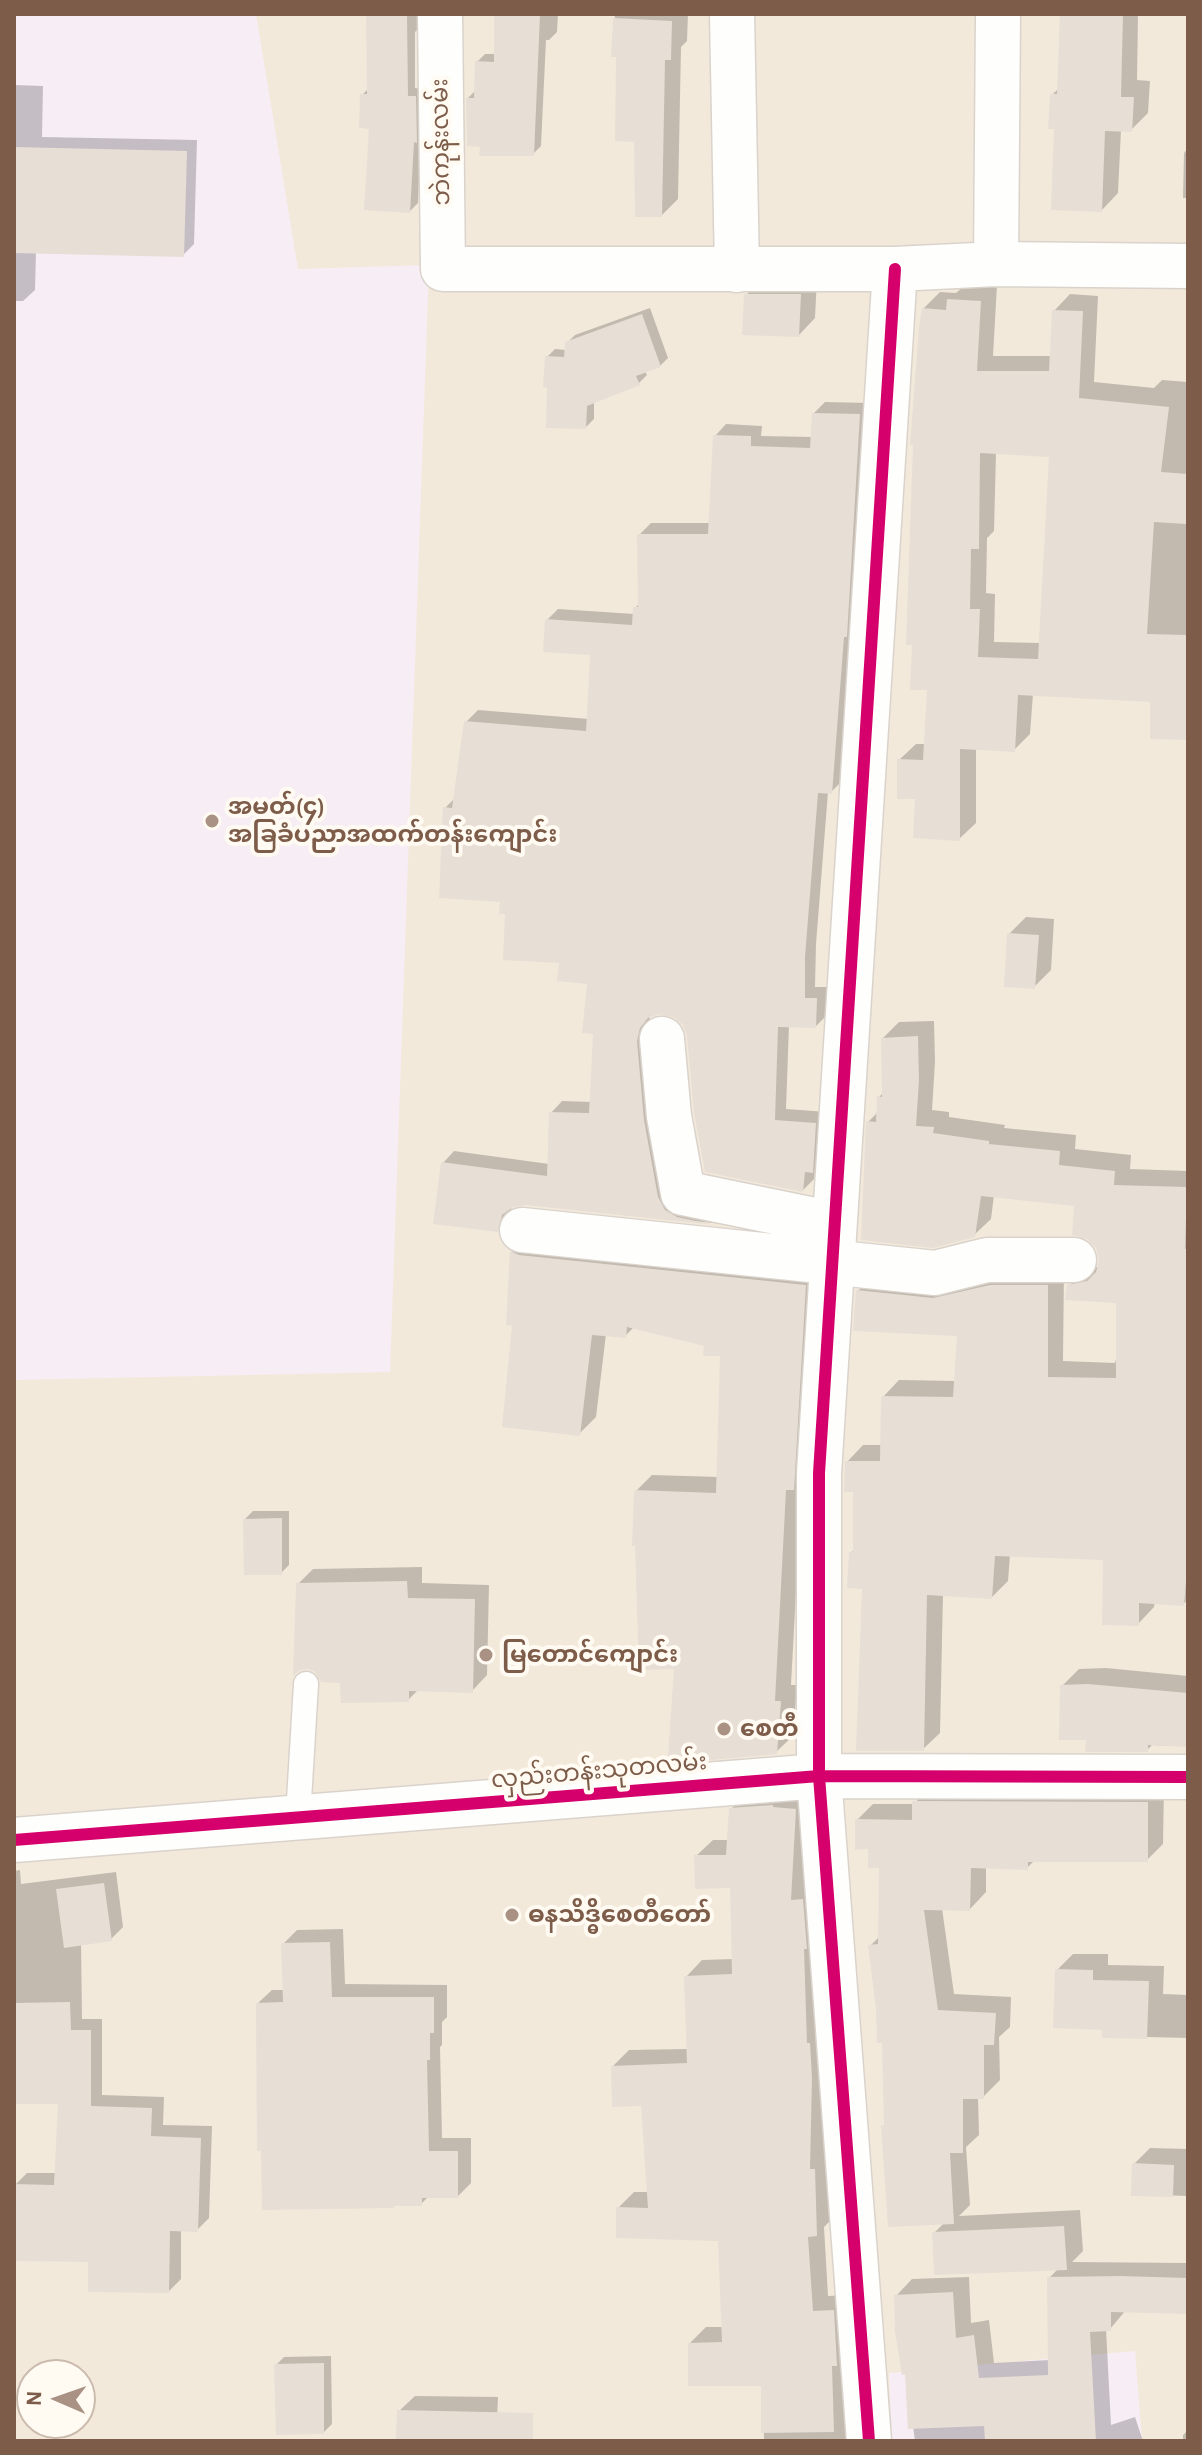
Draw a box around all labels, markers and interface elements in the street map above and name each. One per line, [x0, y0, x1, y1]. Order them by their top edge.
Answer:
street label: ဘဲကုန်းလမ်း [425, 78, 457, 206]
place label: အမှတ်(၄) အခြခံပညာအထက်တန်းကျောင်း [228, 793, 557, 849]
marker: အမှတ်(၄) အခြခံပညာအထက်တန်းကျောင်း [203, 812, 221, 830]
place label: မြတောင်ကျောင်း [502, 1641, 678, 1669]
marker: မြတောင်ကျောင်း [477, 1646, 495, 1664]
place label: စေတီ [740, 1715, 799, 1743]
marker: စေတီ [715, 1720, 733, 1738]
street label: လှည်းတန်းသုတလမ်း [490, 1747, 708, 1795]
place label: ဓနသိဒ္ဓိစေတီတော် [528, 1901, 711, 1929]
marker: ဓနသိဒ္ဓိစေတီတော် [503, 1906, 521, 1924]
north arrow [16, 2359, 96, 2439]
text: N [23, 2390, 45, 2406]

